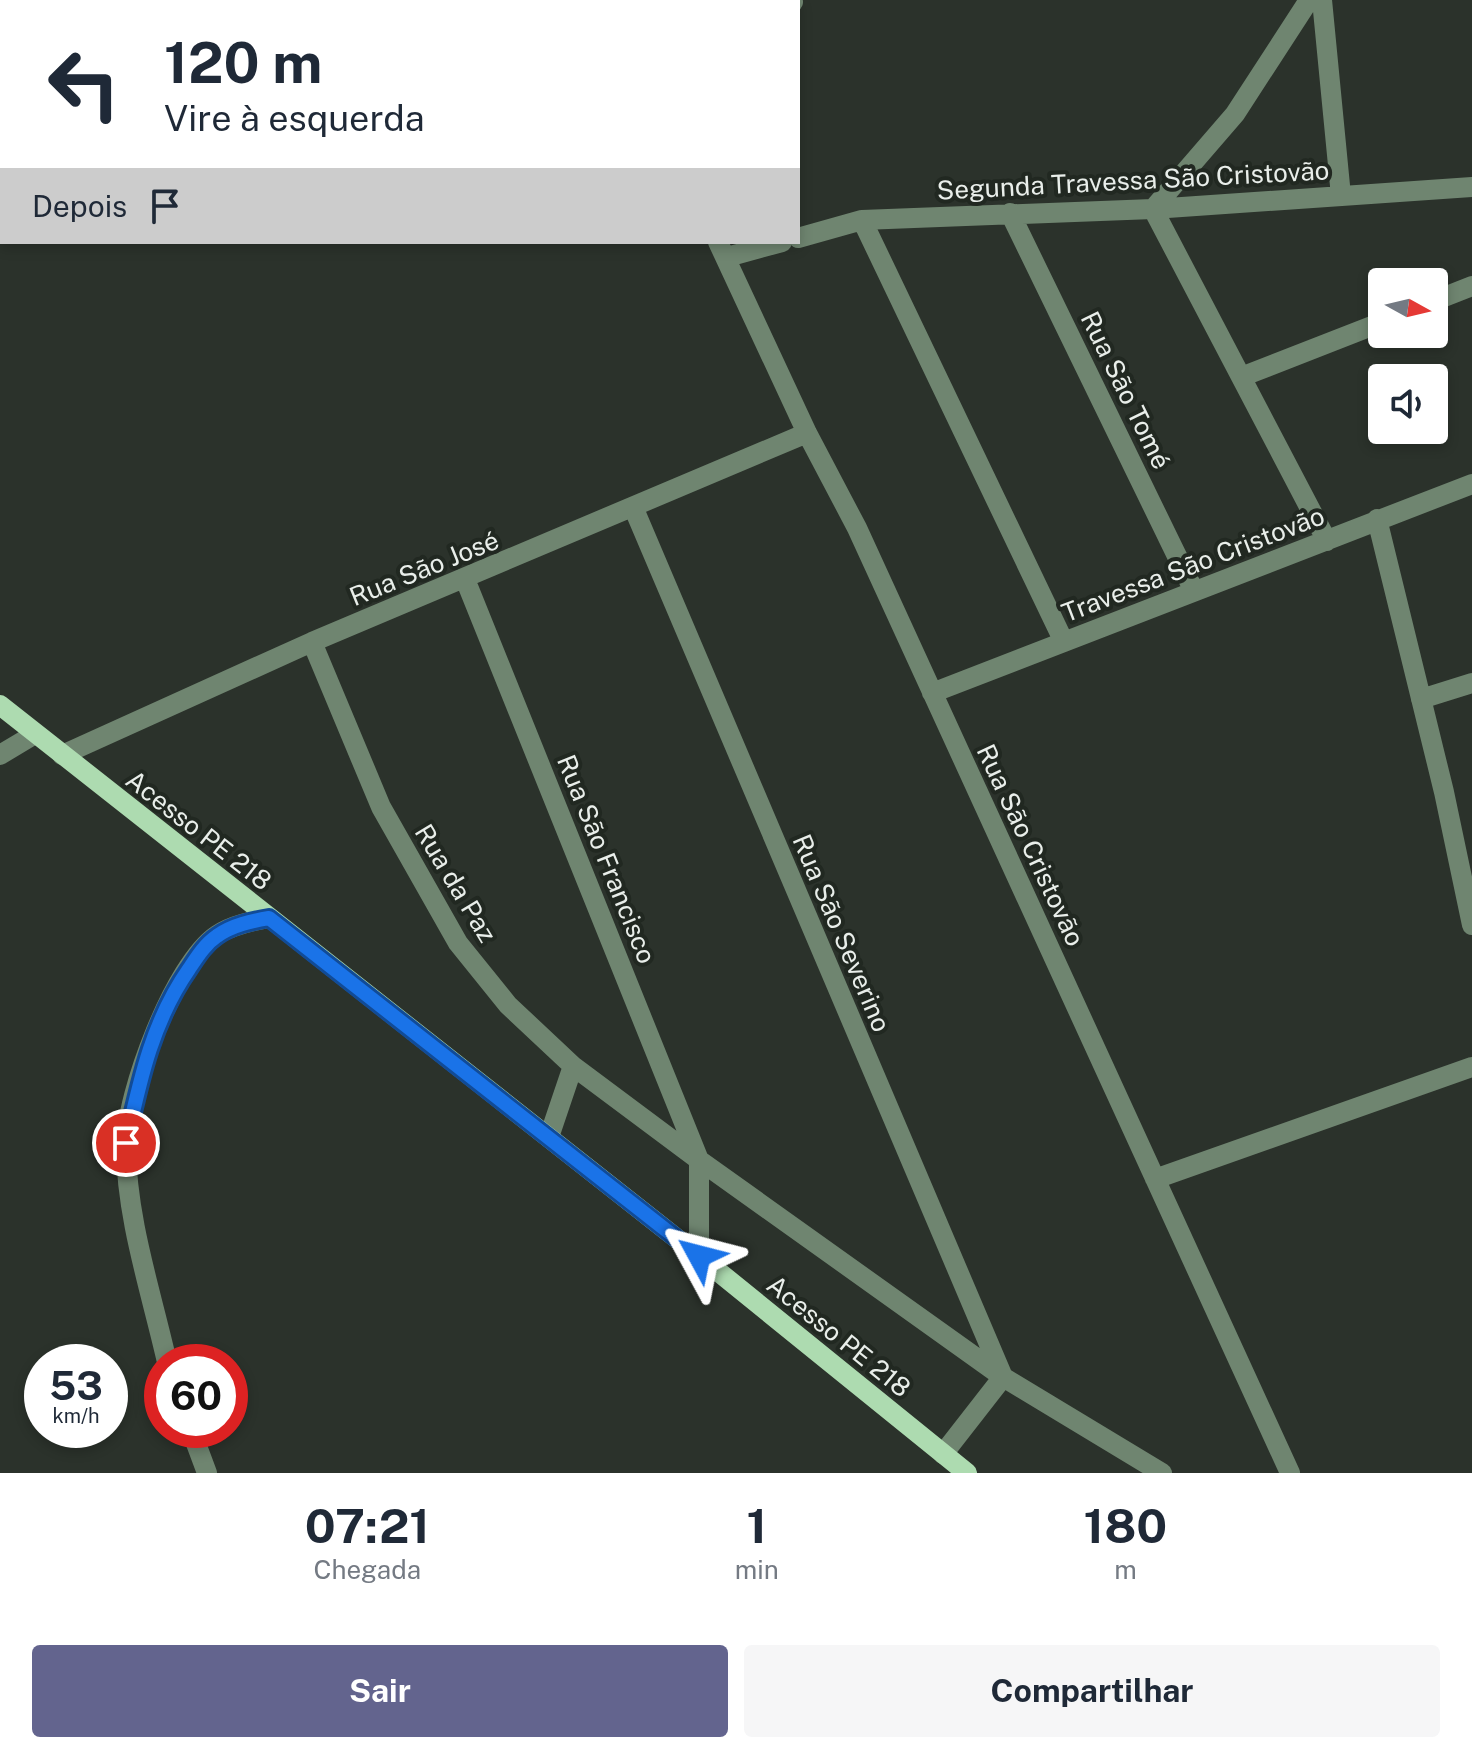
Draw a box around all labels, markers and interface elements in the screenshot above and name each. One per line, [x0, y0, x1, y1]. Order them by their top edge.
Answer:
text: 120 m [164, 30, 322, 96]
icon: left [32, 32, 136, 136]
text: Vire à esquerda [164, 97, 425, 139]
street label: Segunda Travessa São Cristovão [936, 154, 1330, 206]
icon: arrive [143, 184, 187, 228]
text: Depois [32, 188, 127, 224]
north arrow [1368, 268, 1448, 348]
map controls [1368, 268, 1448, 444]
street label: Rua São Tomé [1075, 306, 1177, 474]
button: sound [1368, 364, 1448, 444]
street label: Travessa São Cristovão [1057, 500, 1329, 628]
street label: Rua São José [345, 524, 503, 612]
street label: Rua São Cristovão [971, 739, 1091, 951]
street label: Rua São Francisco [551, 750, 663, 968]
street label: Acesso PE 218 [120, 764, 278, 896]
street label: Rua da Paz [409, 818, 503, 948]
street label: Rua São Severino [786, 830, 898, 1036]
pin [92, 1109, 160, 1177]
icon: arrive [104, 1121, 148, 1165]
position arrow [657, 1214, 741, 1298]
street label: Acesso PE 218 [761, 1269, 917, 1403]
speed limit sign: 60 [144, 1344, 248, 1448]
text: 53 [49, 1362, 103, 1409]
text: km/h [52, 1404, 100, 1428]
text: 07:21 [305, 1497, 430, 1554]
text: 1 [746, 1497, 767, 1554]
text: 180 [1084, 1497, 1167, 1554]
text: Chegada [314, 1554, 421, 1585]
text: min [735, 1554, 779, 1585]
text: m [1114, 1554, 1137, 1585]
button: Sair [32, 1645, 728, 1737]
button: Compartilhar [744, 1645, 1440, 1737]

